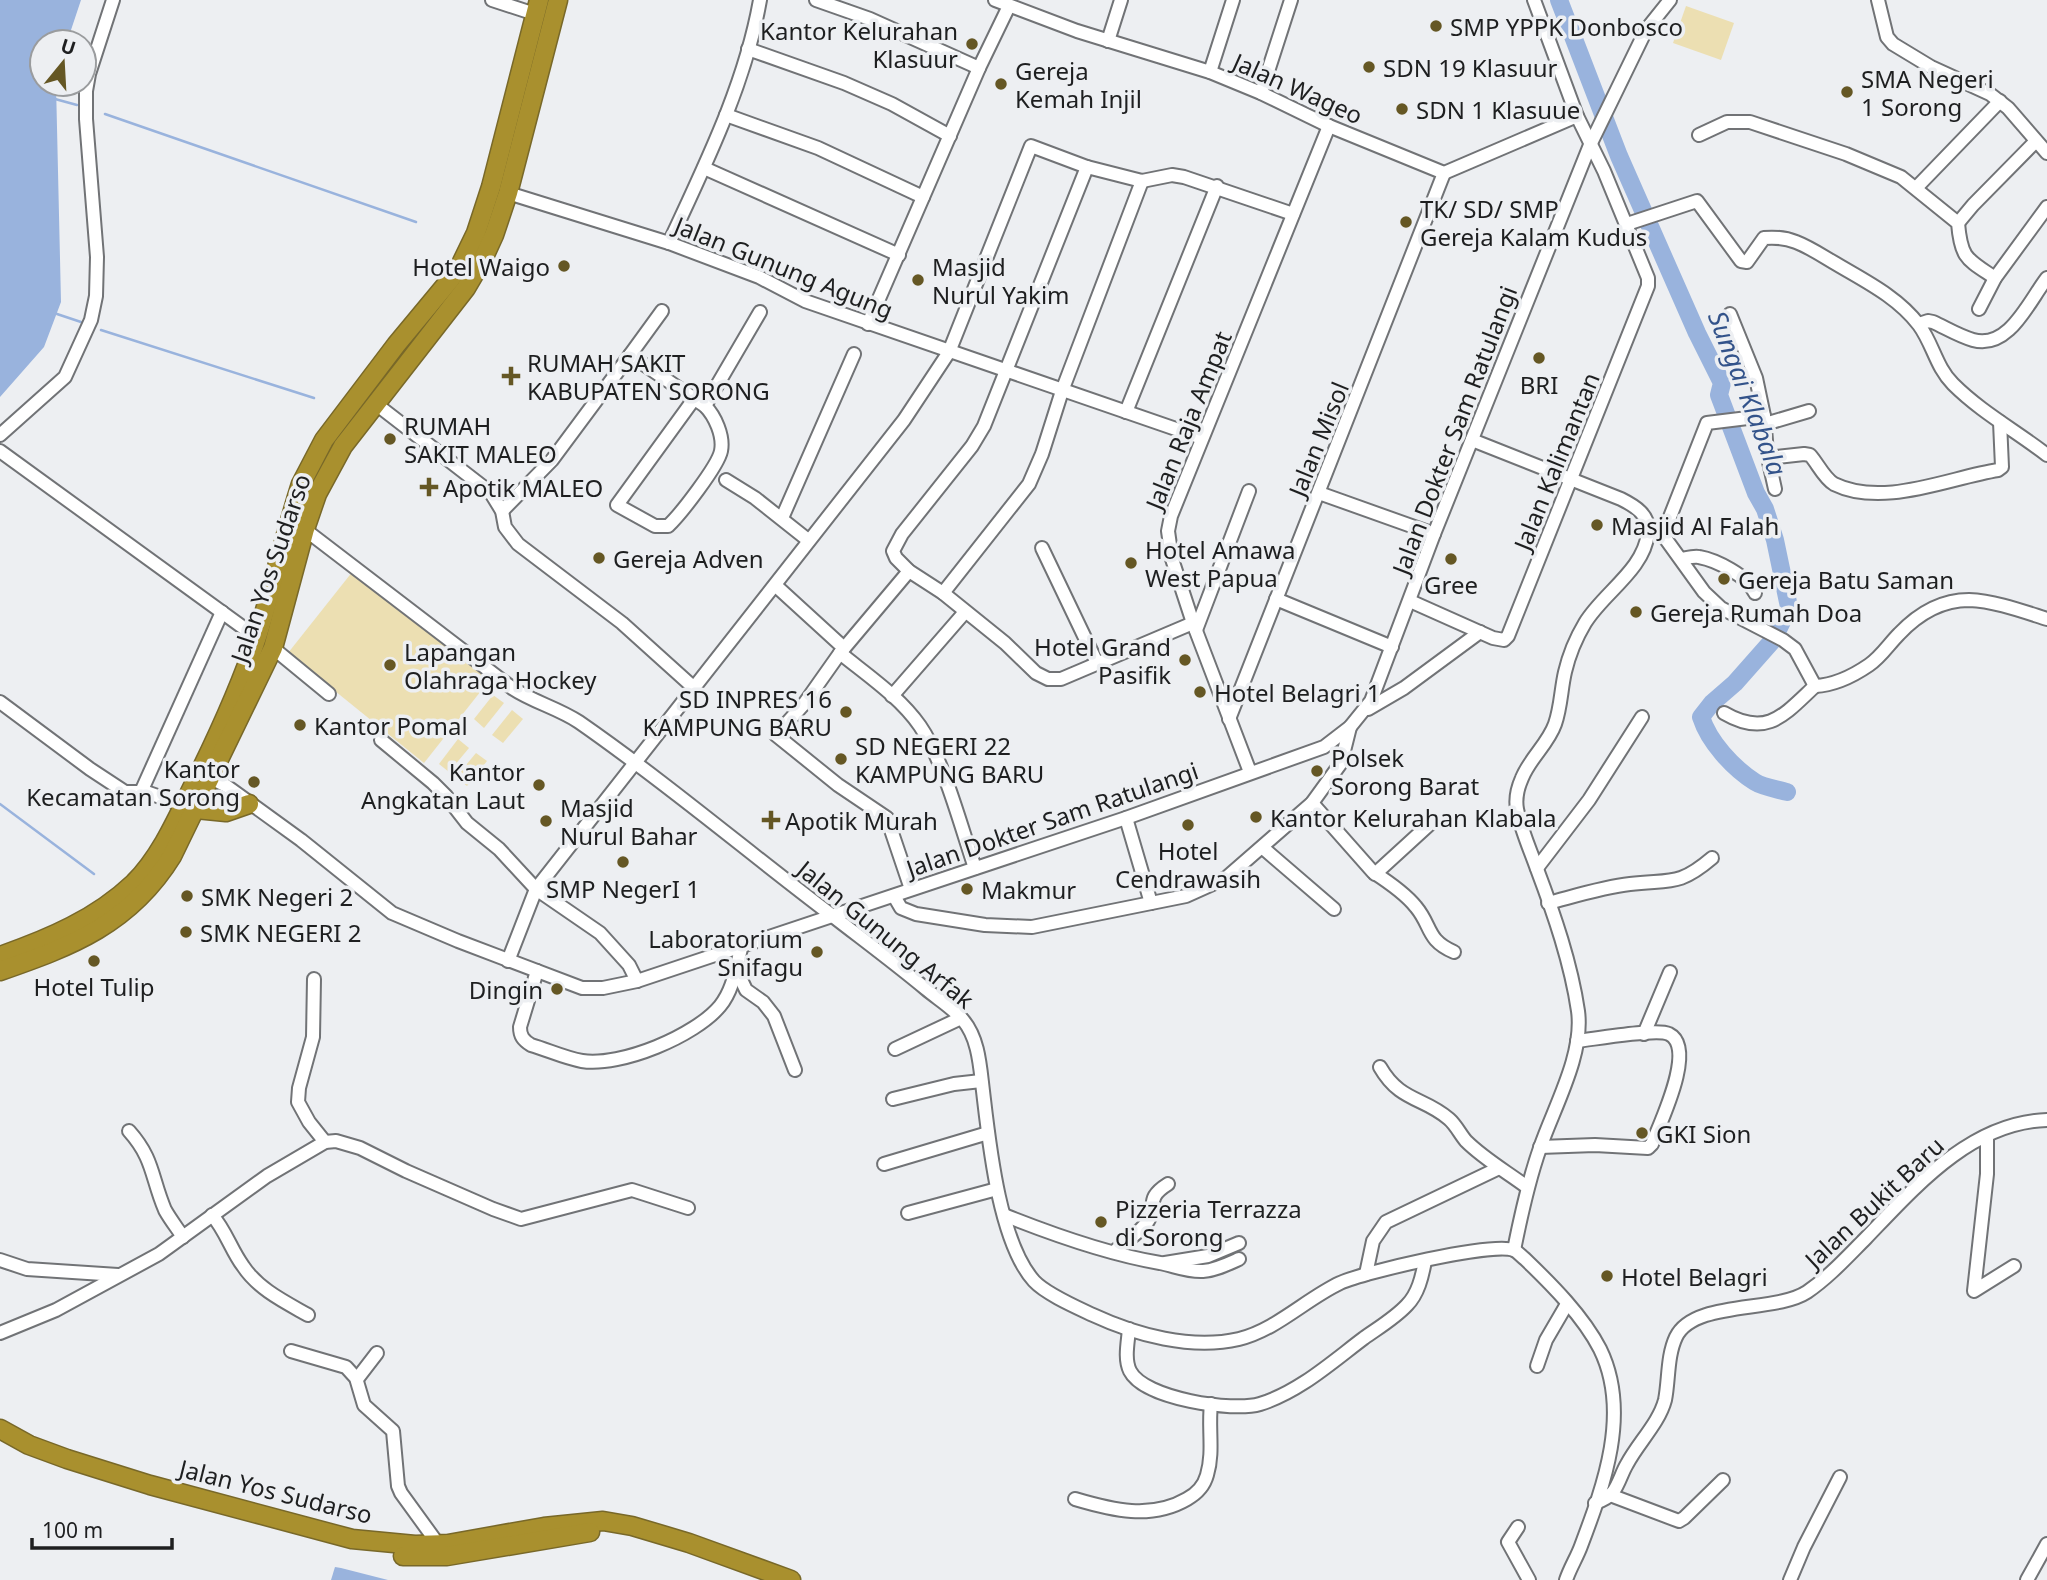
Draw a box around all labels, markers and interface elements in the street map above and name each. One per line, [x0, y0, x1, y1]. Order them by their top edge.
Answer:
place label: SMP YPPK Donbosco [1450, 10, 1683, 43]
place label: Kantor Kelurahan Klasuur [760, 14, 958, 75]
marker: SMP YPPK Donbosco [1428, 18, 1444, 34]
north arrow [28, 28, 98, 98]
text: U [57, 32, 79, 61]
marker: Kantor Kelurahan Klasuur [964, 36, 980, 52]
street label: Jalan Wageo [1226, 44, 1368, 131]
place label: SDN 19 Klasuur [1383, 51, 1558, 84]
place label: Gereja Kemah Injil [1015, 54, 1142, 115]
marker: SDN 19 Klasuur [1361, 59, 1377, 75]
place label: SMA Negeri 1 Sorong [1861, 62, 1994, 123]
marker: Gereja Kemah Injil [993, 76, 1009, 92]
marker: SMA Negeri 1 Sorong [1839, 84, 1855, 100]
place label: SDN 1 Klasuue [1416, 93, 1580, 126]
marker: SDN 1 Klasuue [1394, 101, 1410, 117]
place label: TK/ SD/ SMP Gereja Kalam Kudus [1420, 192, 1647, 253]
street label: Jalan Gunung Agung [668, 207, 898, 326]
marker: TK/ SD/ SMP Gereja Kalam Kudus [1398, 214, 1414, 230]
place label: Hotel Waigo [412, 250, 550, 283]
place label: Masjid Nurul Yakim [932, 250, 1070, 311]
marker: Hotel Waigo [556, 258, 572, 274]
marker: Masjid Nurul Yakim [910, 272, 926, 288]
street label: Jalan Dokter Sam Ratulangi [1383, 281, 1524, 581]
water label: Sungai Klabala [1700, 305, 1796, 481]
street label: Jalan Raja Ampat [1136, 326, 1239, 516]
place label: RUMAH SAKIT KABUPATEN SORONG [527, 346, 770, 407]
marker: BRI [1531, 350, 1547, 366]
marker: RUMAH SAKIT KABUPATEN SORONG [501, 366, 521, 386]
street label: Jalan Kalimantan [1505, 367, 1607, 557]
place label: BRI [1520, 368, 1558, 401]
street label: Jalan Misol [1279, 377, 1356, 503]
place label: RUMAH SAKIT MALEO [404, 409, 557, 470]
marker: RUMAH SAKIT MALEO [382, 431, 398, 447]
street label: Jalan Yos Sudarso [222, 469, 318, 669]
place label: Apotik MALEO [443, 471, 603, 504]
marker: Apotik MALEO [421, 479, 437, 495]
place label: Masjid Al Falah [1611, 509, 1779, 542]
marker: Masjid Al Falah [1589, 517, 1605, 533]
place label: Hotel Amawa West Papua [1145, 533, 1296, 594]
place label: Gereja Adven [613, 542, 764, 575]
marker: Gereja Adven [591, 550, 607, 566]
marker: Gree [1443, 551, 1459, 567]
marker: Hotel Amawa West Papua [1123, 555, 1139, 571]
place label: Gereja Batu Saman [1738, 563, 1954, 596]
place label: Gree [1424, 568, 1478, 601]
marker: Gereja Batu Saman [1716, 571, 1732, 587]
place label: Gereja Rumah Doa [1650, 596, 1862, 629]
marker: Gereja Rumah Doa [1628, 604, 1644, 620]
place label: Hotel Grand Pasifik [1034, 630, 1171, 691]
place label: Lapangan Olahraga Hockey [404, 635, 597, 696]
marker: Hotel Grand Pasifik [1177, 652, 1193, 668]
marker: Lapangan Olahraga Hockey [382, 657, 398, 673]
place label: Hotel Belagri 1 [1214, 676, 1381, 709]
place label: SD INPRES 16 KAMPUNG BARU [643, 682, 832, 743]
marker: Hotel Belagri 1 [1192, 684, 1208, 700]
marker: SD INPRES 16 KAMPUNG BARU [838, 704, 854, 720]
place label: Kantor Pomal [314, 709, 468, 742]
marker: Kantor Pomal [292, 717, 308, 733]
place label: SD NEGERI 22 KAMPUNG BARU [855, 729, 1044, 790]
place label: Polsek Sorong Barat [1331, 741, 1479, 802]
marker: SD NEGERI 22 KAMPUNG BARU [833, 751, 849, 767]
place label: Kantor Kecamatan Sorong [26, 752, 240, 813]
street label: Jalan Dokter Sam Ratulangi [900, 753, 1202, 885]
place label: Kantor Angkatan Laut [361, 755, 525, 816]
marker: Polsek Sorong Barat [1309, 763, 1325, 779]
marker: Kantor Kecamatan Sorong [246, 774, 262, 790]
marker: Kantor Angkatan Laut [531, 777, 547, 793]
place label: Masjid Nurul Bahar [560, 791, 698, 852]
place label: Kantor Kelurahan Klabala [1270, 801, 1557, 834]
place label: Apotik Murah [785, 804, 938, 837]
marker: Kantor Kelurahan Klabala [1248, 809, 1264, 825]
marker: Apotik Murah [763, 812, 779, 828]
marker: Masjid Nurul Bahar [538, 813, 554, 829]
marker: Hotel Cendrawasih [1180, 817, 1196, 833]
place label: Hotel Cendrawasih [1115, 834, 1261, 895]
street label: Jalan Gunung Arfak [789, 851, 981, 1016]
marker: SMP NegerI 1 [615, 854, 631, 870]
place label: SMP NegerI 1 [546, 872, 700, 905]
place label: Makmur [981, 873, 1076, 906]
place label: SMK Negeri 2 [201, 880, 353, 913]
marker: Makmur [959, 881, 975, 897]
marker: SMK Negeri 2 [179, 888, 195, 904]
place label: SMK NEGERI 2 [200, 916, 361, 949]
place label: Laboratorium Snifagu [648, 922, 803, 983]
marker: SMK NEGERI 2 [178, 924, 194, 940]
marker: Laboratorium Snifagu [809, 944, 825, 960]
marker: Hotel Tulip [86, 953, 102, 969]
place label: Hotel Tulip [33, 970, 155, 1003]
place label: Dingin [469, 973, 543, 1006]
marker: Dingin [549, 981, 565, 997]
place label: GKI Sion [1656, 1117, 1751, 1150]
marker: GKI Sion [1634, 1125, 1650, 1141]
street label: Jalan Bukit Baru [1796, 1129, 1951, 1276]
place label: Pizzeria Terrazza di Sorong [1115, 1192, 1302, 1253]
marker: Pizzeria Terrazza di Sorong [1093, 1214, 1109, 1230]
place label: Hotel Belagri [1621, 1260, 1768, 1293]
marker: Hotel Belagri [1599, 1268, 1615, 1284]
street label: Jalan Yos Sudarso [174, 1451, 376, 1531]
scale bar [32, 1506, 172, 1550]
text: 100 m [42, 1516, 103, 1544]

